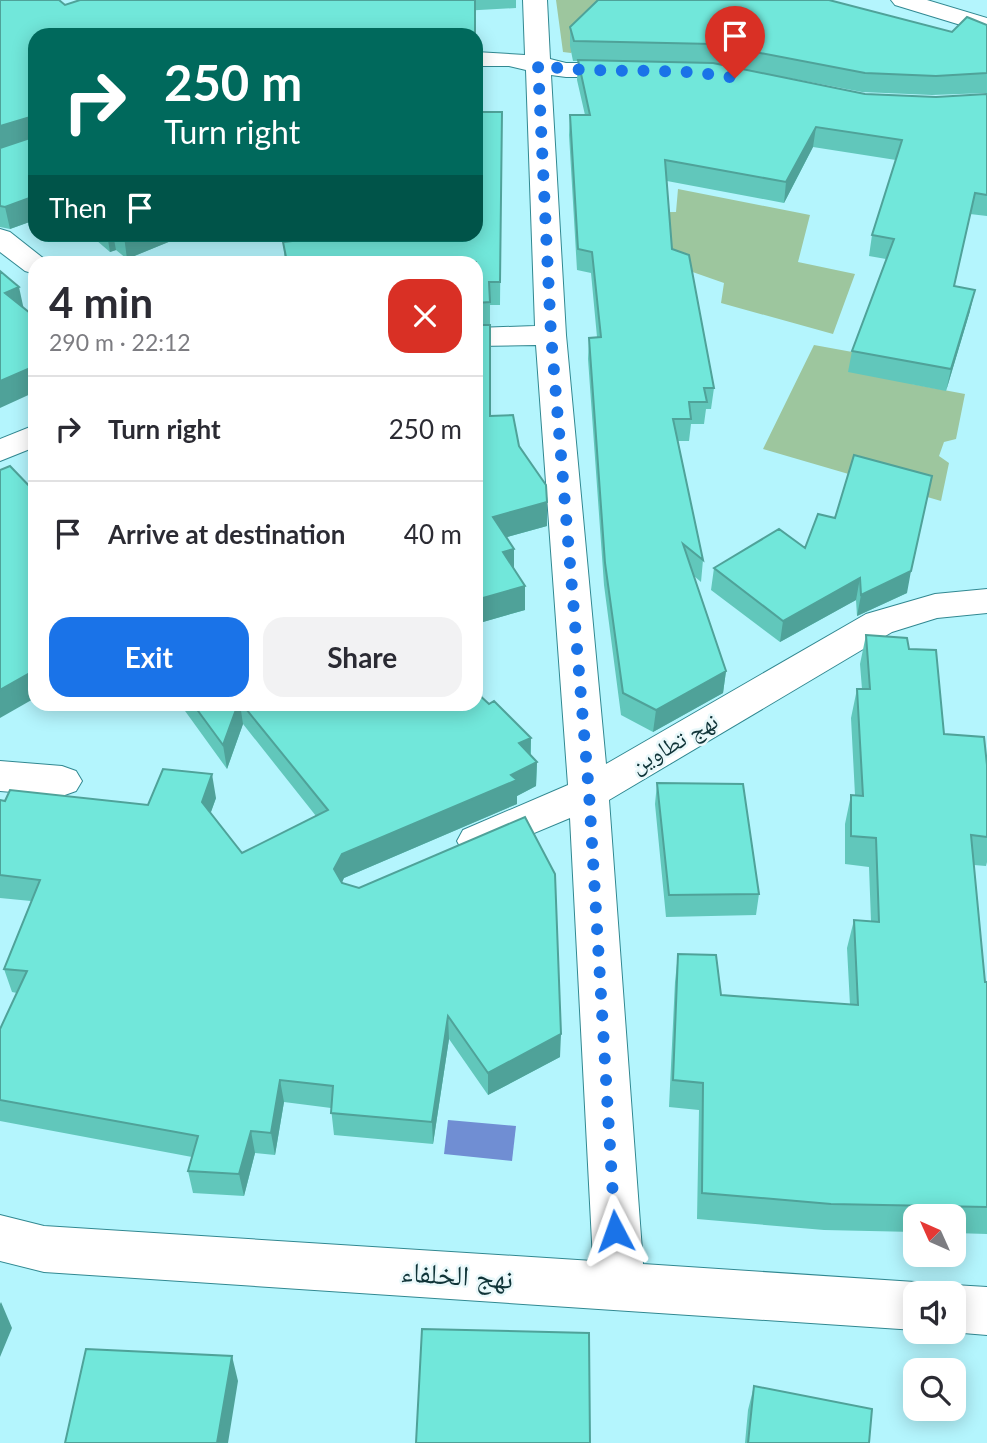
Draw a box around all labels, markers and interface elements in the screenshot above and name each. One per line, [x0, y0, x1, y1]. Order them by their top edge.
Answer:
pin [705, 6, 765, 78]
icon: arrive [716, 17, 754, 55]
text: 250 m [164, 53, 302, 111]
icon: right [49, 56, 140, 147]
text: Turn right [164, 112, 300, 151]
icon: arrive [121, 189, 159, 227]
text: Then [49, 192, 107, 224]
text: 4 min [49, 277, 153, 327]
button: close [388, 279, 462, 353]
text: 290 m · 22:12 [49, 328, 191, 356]
icon: right [49, 410, 87, 448]
text: Turn right [108, 413, 221, 445]
text: 250 m [389, 413, 462, 445]
icon: arrive [49, 515, 87, 553]
text: Arrive at destination [108, 518, 345, 550]
text: 40 m [404, 518, 462, 550]
button: Exit [49, 617, 249, 697]
button: Share [263, 617, 462, 697]
street label: نهج تطاوين [625, 706, 723, 780]
position arrow [578, 1194, 652, 1268]
north arrow [903, 1204, 966, 1267]
map controls [903, 1204, 966, 1421]
street label: نهج الخلفاء [400, 1253, 514, 1297]
button: sound [903, 1281, 966, 1344]
button: search [903, 1358, 966, 1421]

